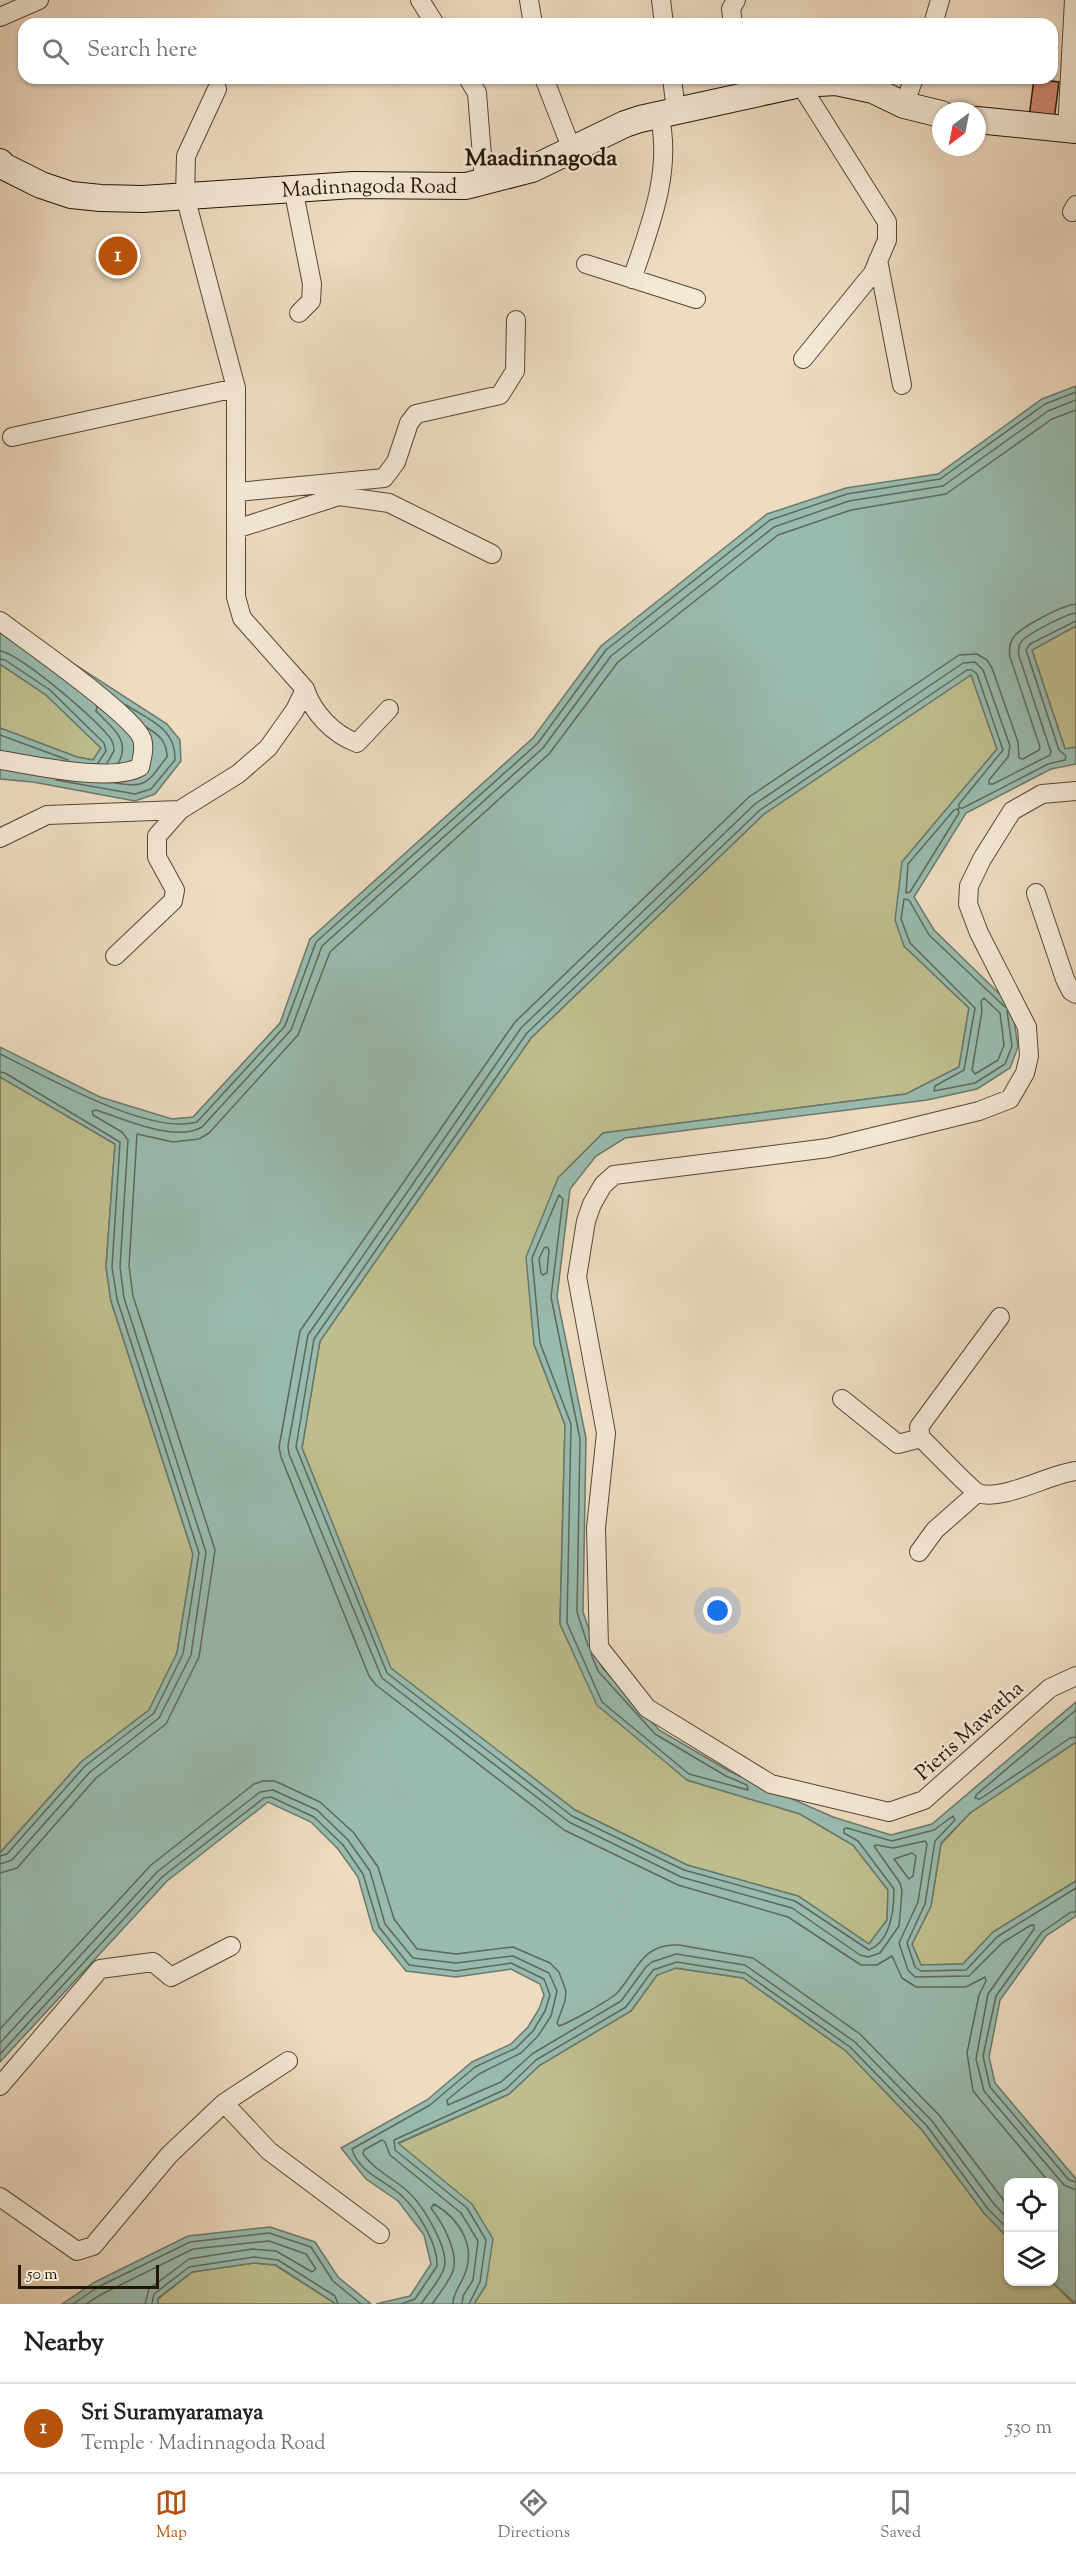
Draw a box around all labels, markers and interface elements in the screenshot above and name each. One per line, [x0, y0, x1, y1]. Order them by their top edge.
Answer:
search box [18, 18, 1058, 84]
icon: search [39, 35, 72, 68]
text: Search here [87, 35, 197, 67]
north arrow [932, 102, 986, 156]
district label: Maadinnagoda [465, 142, 618, 176]
street label: Madinnagoda Road [281, 172, 457, 207]
pin: 1 [98, 234, 138, 278]
your location [703, 1596, 732, 1625]
street label: Pieris Mawatha [909, 1674, 1031, 1788]
map controls [1004, 2178, 1058, 2286]
button: locate [1004, 2178, 1058, 2232]
button: layers [1004, 2232, 1058, 2286]
scale bar [18, 2262, 159, 2290]
text: 50 m [27, 2264, 58, 2287]
text: Nearby [24, 2325, 104, 2362]
text: Sri Suramyaramaya [81, 2398, 263, 2430]
text: 1 [40, 2414, 47, 2443]
text: 530 m [1006, 2414, 1052, 2443]
text: Temple · Madinnagoda Road [81, 2430, 325, 2459]
tab: Map [155, 2486, 188, 2545]
tab: Directions [498, 2486, 570, 2545]
tab: Saved [880, 2486, 921, 2545]

